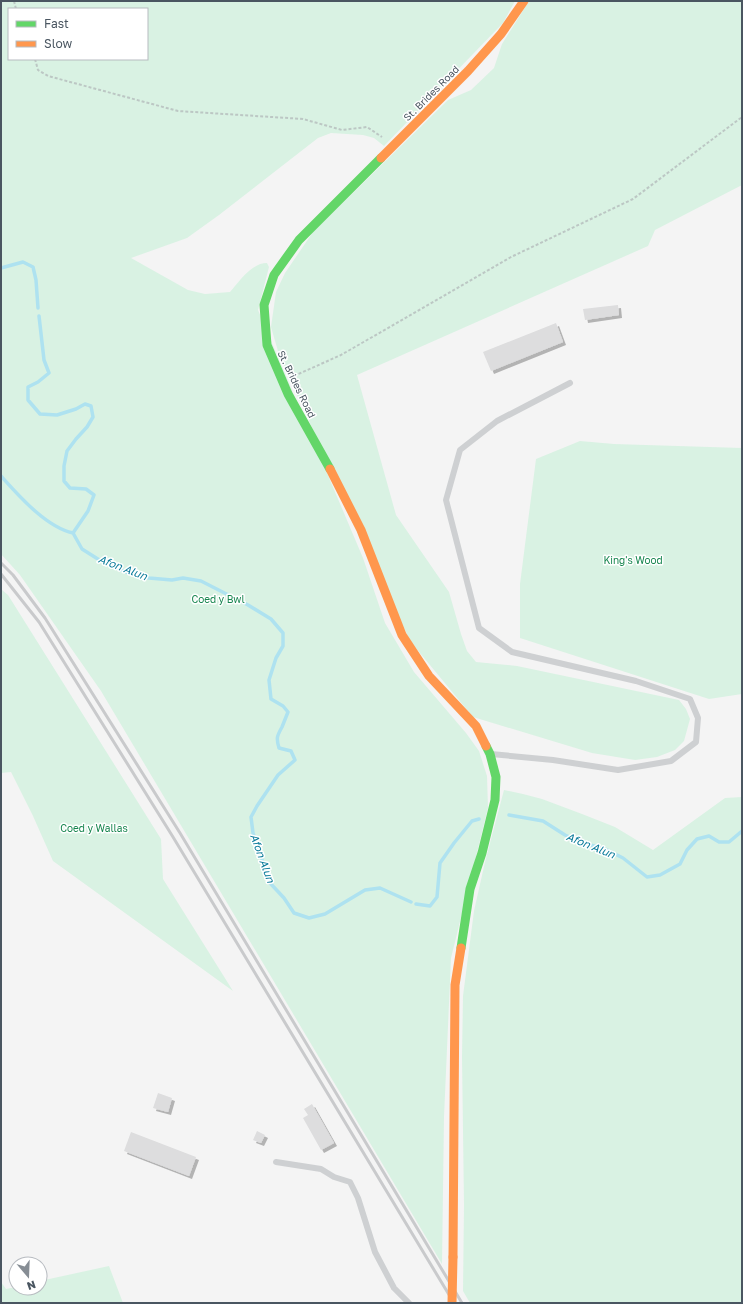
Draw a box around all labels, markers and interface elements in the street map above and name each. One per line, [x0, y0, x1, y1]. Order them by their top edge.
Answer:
legend [8, 8, 148, 60]
text: Fast [44, 16, 69, 31]
text: Slow [44, 36, 72, 51]
street label: St. Brides Road [401, 63, 461, 123]
street label: St. Brides Road [275, 348, 319, 420]
water label: Afon Alun [97, 552, 150, 583]
park label: King's Wood [603, 554, 663, 566]
park label: Coed y Bwl [191, 593, 245, 605]
park label: Coed y Wallas [60, 822, 128, 834]
water label: Afon Alun [565, 829, 618, 861]
water label: Afon Alun [248, 832, 278, 885]
north arrow [8, 1256, 48, 1296]
text: N [25, 1278, 37, 1293]

